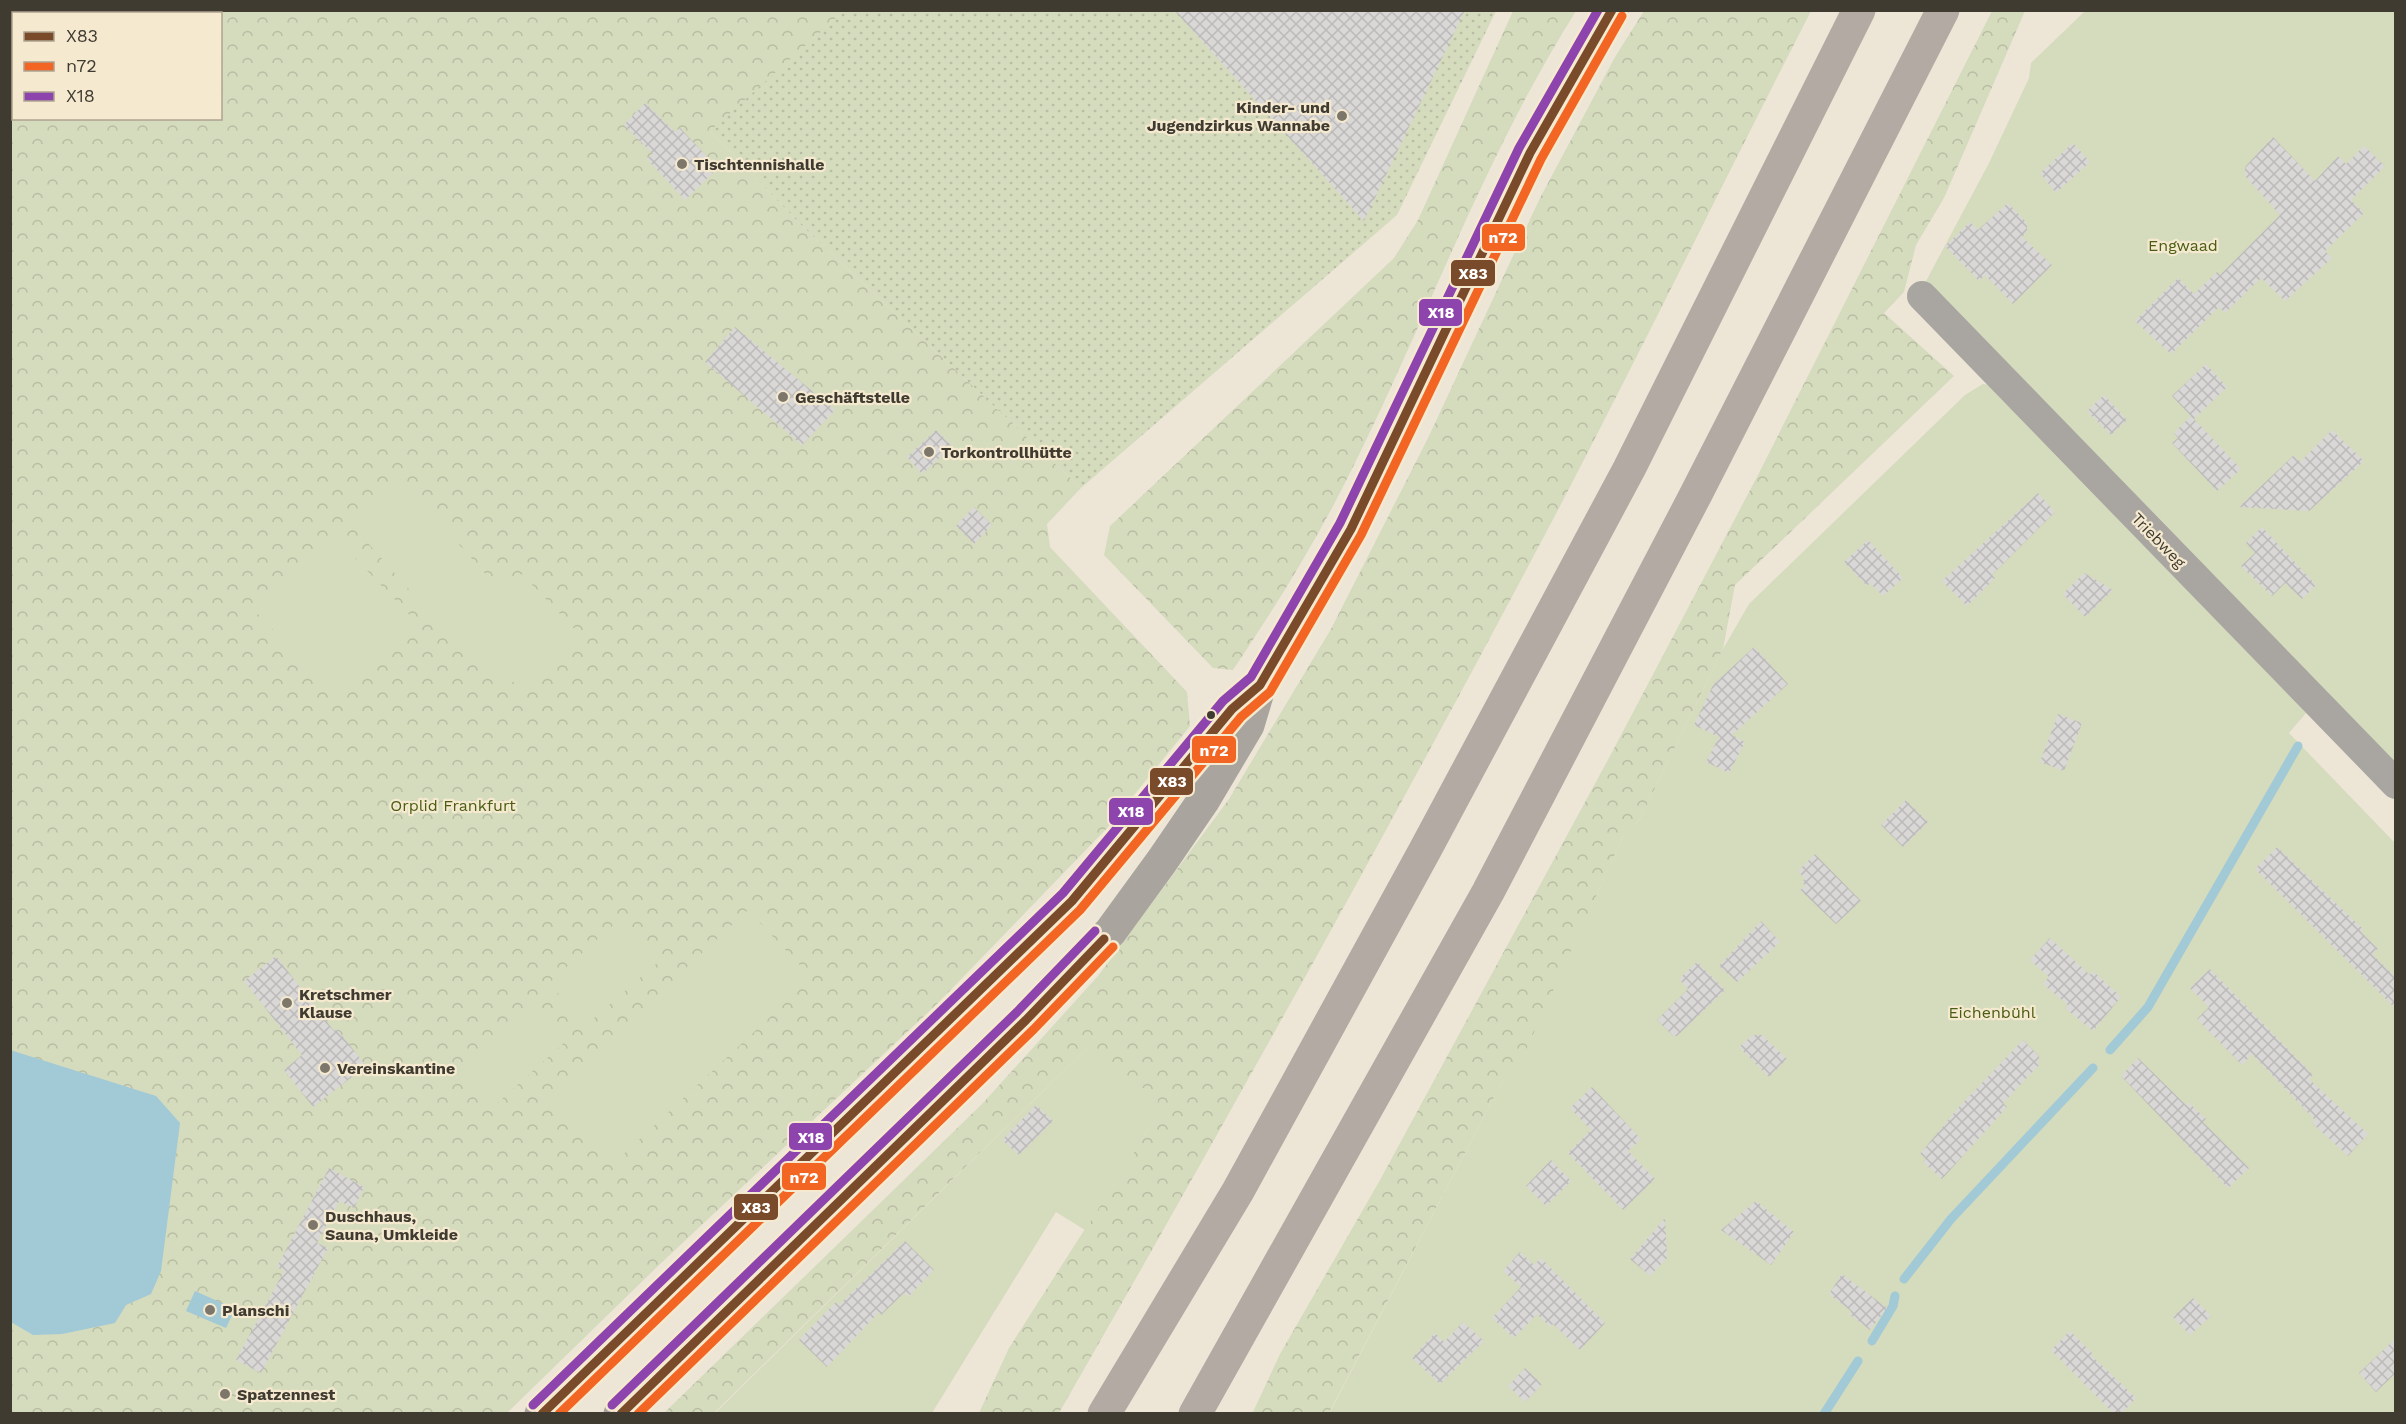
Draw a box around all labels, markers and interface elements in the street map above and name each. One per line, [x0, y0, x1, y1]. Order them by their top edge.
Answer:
legend [12, 12, 222, 120]
text: X83 [66, 25, 98, 46]
text: n72 [66, 55, 97, 76]
text: X18 [66, 85, 95, 106]
place label: Kinder- und Jugendzirkus Wannabe [1147, 98, 1330, 135]
marker: Kinder- und Jugendzirkus Wannabe [1335, 109, 1349, 123]
place label: Tischtennishalle [694, 155, 825, 174]
marker: Tischtennishalle [675, 157, 689, 171]
line badge: n72 [1481, 223, 1526, 252]
text: n72 [1489, 228, 1517, 247]
park label: Engwaad [2148, 236, 2218, 255]
line badge: X83 [1450, 259, 1496, 287]
text: X83 [1458, 264, 1488, 283]
line badge: X18 [1418, 298, 1463, 327]
text: X18 [1427, 303, 1455, 322]
place label: Geschäftstelle [795, 388, 910, 407]
marker: Geschäftstelle [776, 390, 790, 404]
place label: Torkontrollhütte [941, 443, 1072, 462]
marker: Torkontrollhütte [922, 445, 936, 459]
street label: Triebweg [2128, 509, 2190, 572]
unlabelled marker [1205, 709, 1217, 721]
line badge: n72 [1191, 735, 1237, 764]
text: n72 [1200, 741, 1228, 760]
line badge: X83 [1149, 767, 1194, 796]
text: X83 [1157, 772, 1187, 791]
park label: Orplid Frankfurt [390, 796, 516, 815]
line badge: X18 [1108, 797, 1154, 826]
text: X18 [1117, 802, 1145, 821]
place label: Kretschmer Klause [299, 985, 392, 1022]
marker: Kretschmer Klause [280, 996, 294, 1010]
park label: Eichenbühl [1948, 1003, 2036, 1022]
place label: Vereinskantine [337, 1059, 455, 1078]
marker: Vereinskantine [318, 1061, 332, 1075]
line badge: X18 [788, 1122, 833, 1151]
text: X18 [797, 1128, 825, 1147]
line badge: n72 [781, 1162, 827, 1191]
text: n72 [790, 1168, 818, 1187]
line badge: X83 [733, 1193, 779, 1221]
text: X83 [741, 1198, 771, 1217]
place label: Duschhaus, Sauna, Umkleide [325, 1207, 458, 1244]
marker: Duschhaus, Sauna, Umkleide [306, 1218, 320, 1232]
place label: Planschi [222, 1301, 289, 1320]
marker: Planschi [203, 1303, 217, 1317]
place label: Spatzennest [237, 1385, 335, 1404]
marker: Spatzennest [218, 1387, 232, 1401]

